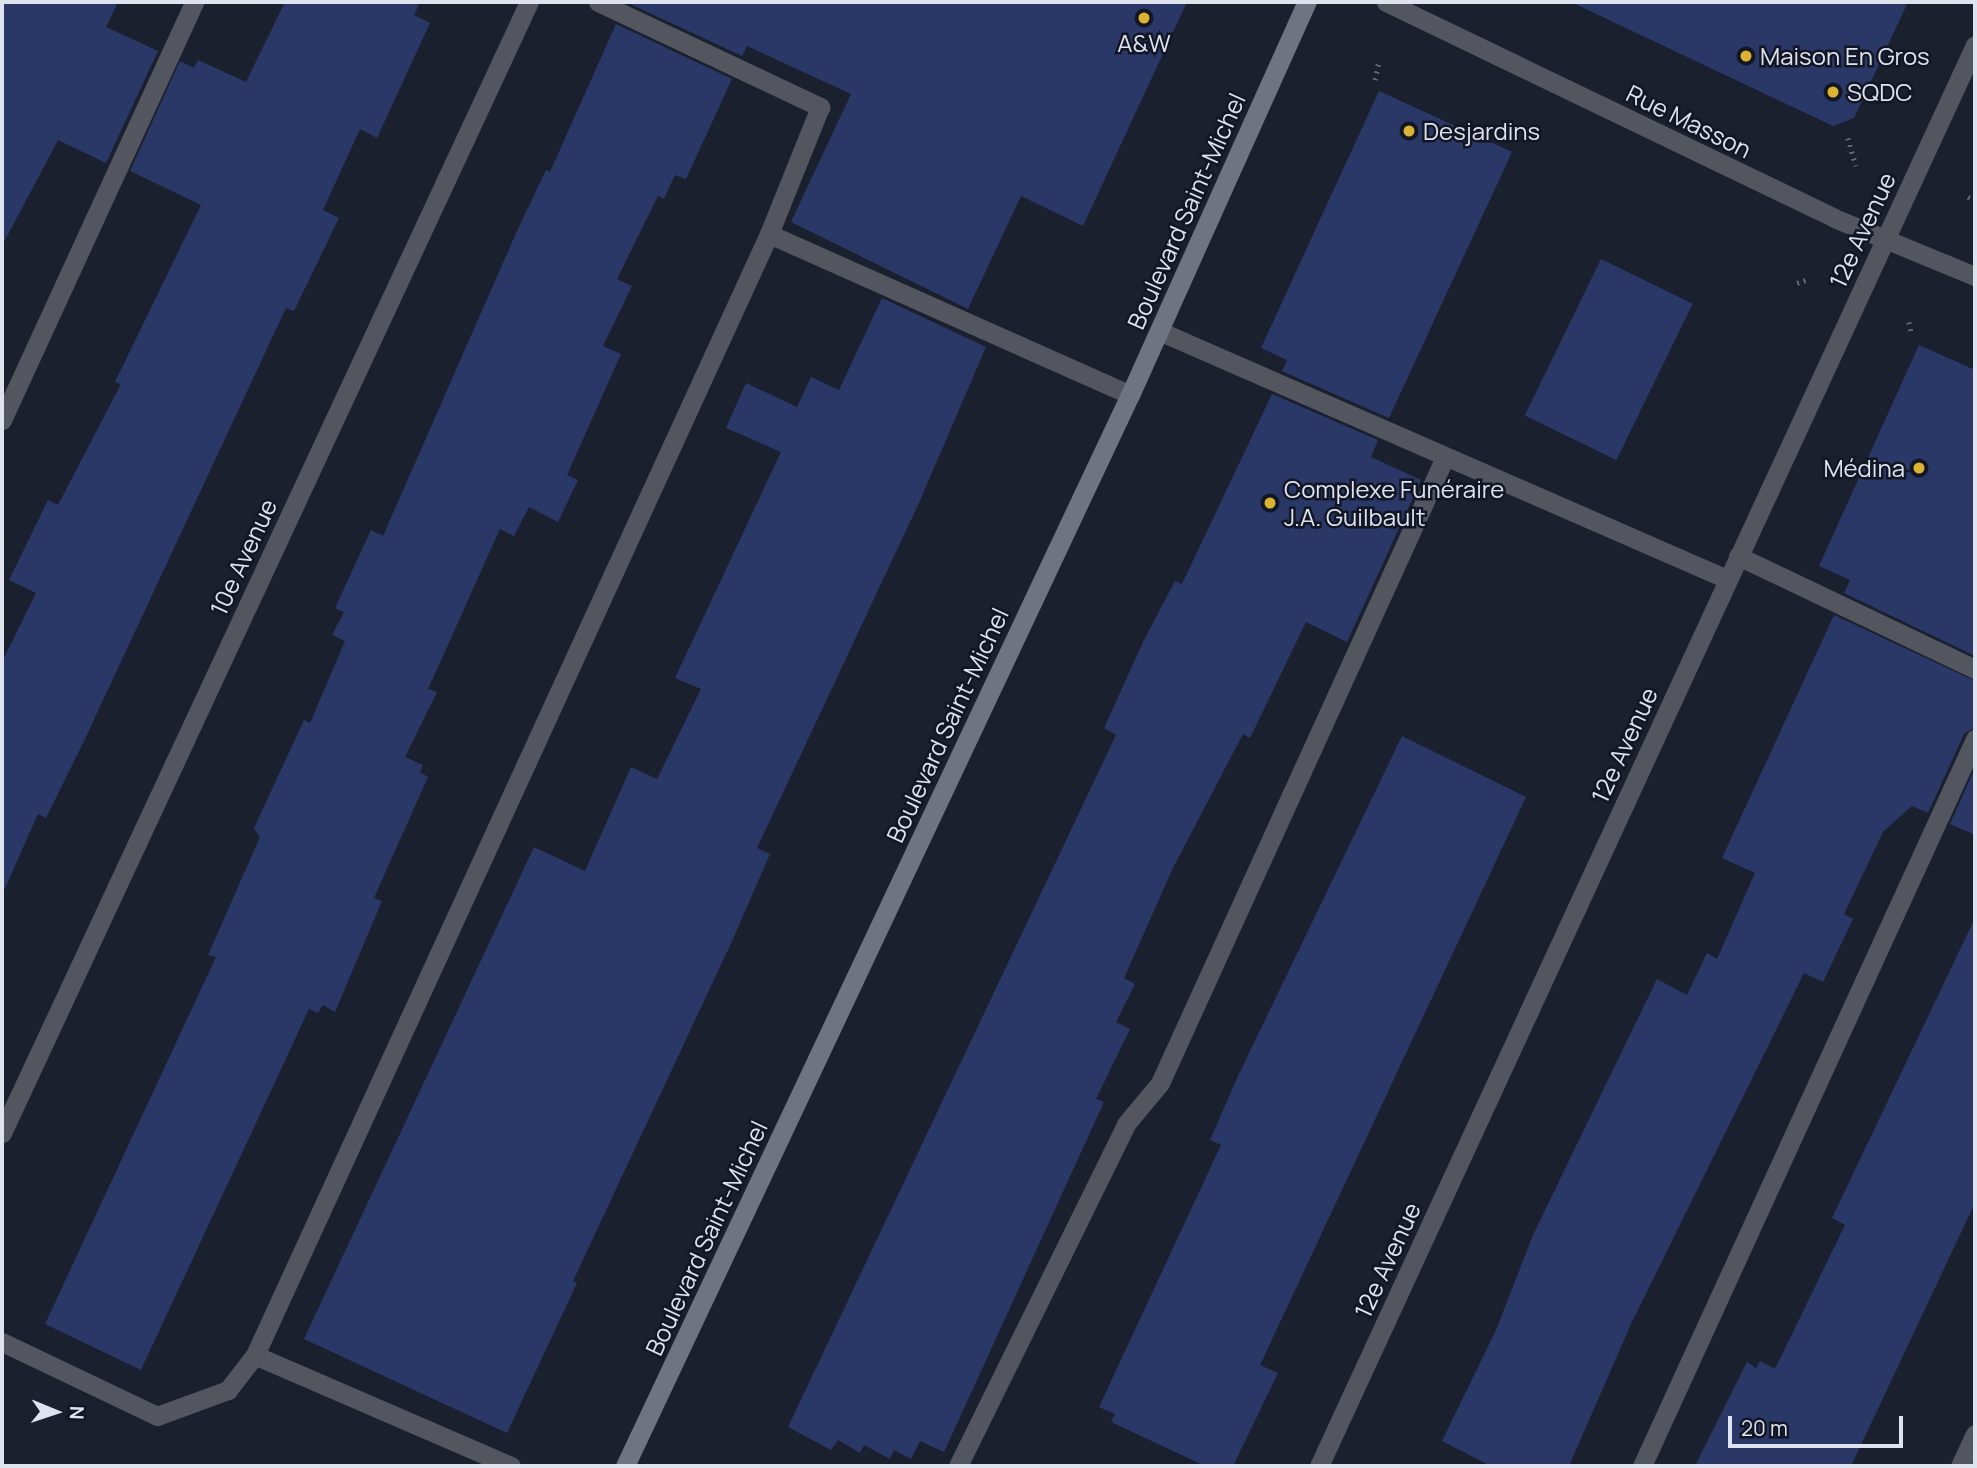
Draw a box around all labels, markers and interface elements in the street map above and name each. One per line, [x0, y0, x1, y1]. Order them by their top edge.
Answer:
marker: A&W [1136, 10, 1152, 26]
place label: A&W [1117, 29, 1171, 57]
place label: Maison En Gros [1760, 42, 1930, 70]
marker: Maison En Gros [1738, 48, 1754, 64]
street label: Rue Masson [1622, 78, 1756, 164]
place label: SQDC [1847, 78, 1912, 106]
marker: SQDC [1825, 84, 1841, 100]
street label: Boulevard Saint-Michel [1121, 89, 1251, 333]
place label: Desjardins [1423, 117, 1540, 145]
marker: Desjardins [1401, 123, 1417, 139]
street label: 12e Avenue [1823, 168, 1901, 292]
place label: Médina [1823, 454, 1905, 482]
marker: Médina [1911, 460, 1927, 476]
place label: Complexe Funéraire J.A. Guilbault [1284, 475, 1504, 531]
street label: 10e Avenue [204, 494, 282, 620]
marker: Complexe Funéraire J.A. Guilbault [1262, 495, 1278, 511]
street label: Boulevard Saint-Michel [880, 603, 1014, 847]
street label: 12e Avenue [1585, 683, 1663, 807]
street label: Boulevard Saint-Michel [639, 1116, 773, 1360]
street label: 12e Avenue [1348, 1198, 1426, 1322]
north arrow [21, 1377, 91, 1447]
scale bar [1732, 1402, 1907, 1446]
text: N [64, 1405, 90, 1420]
text: 20 m [1741, 1414, 1788, 1442]

